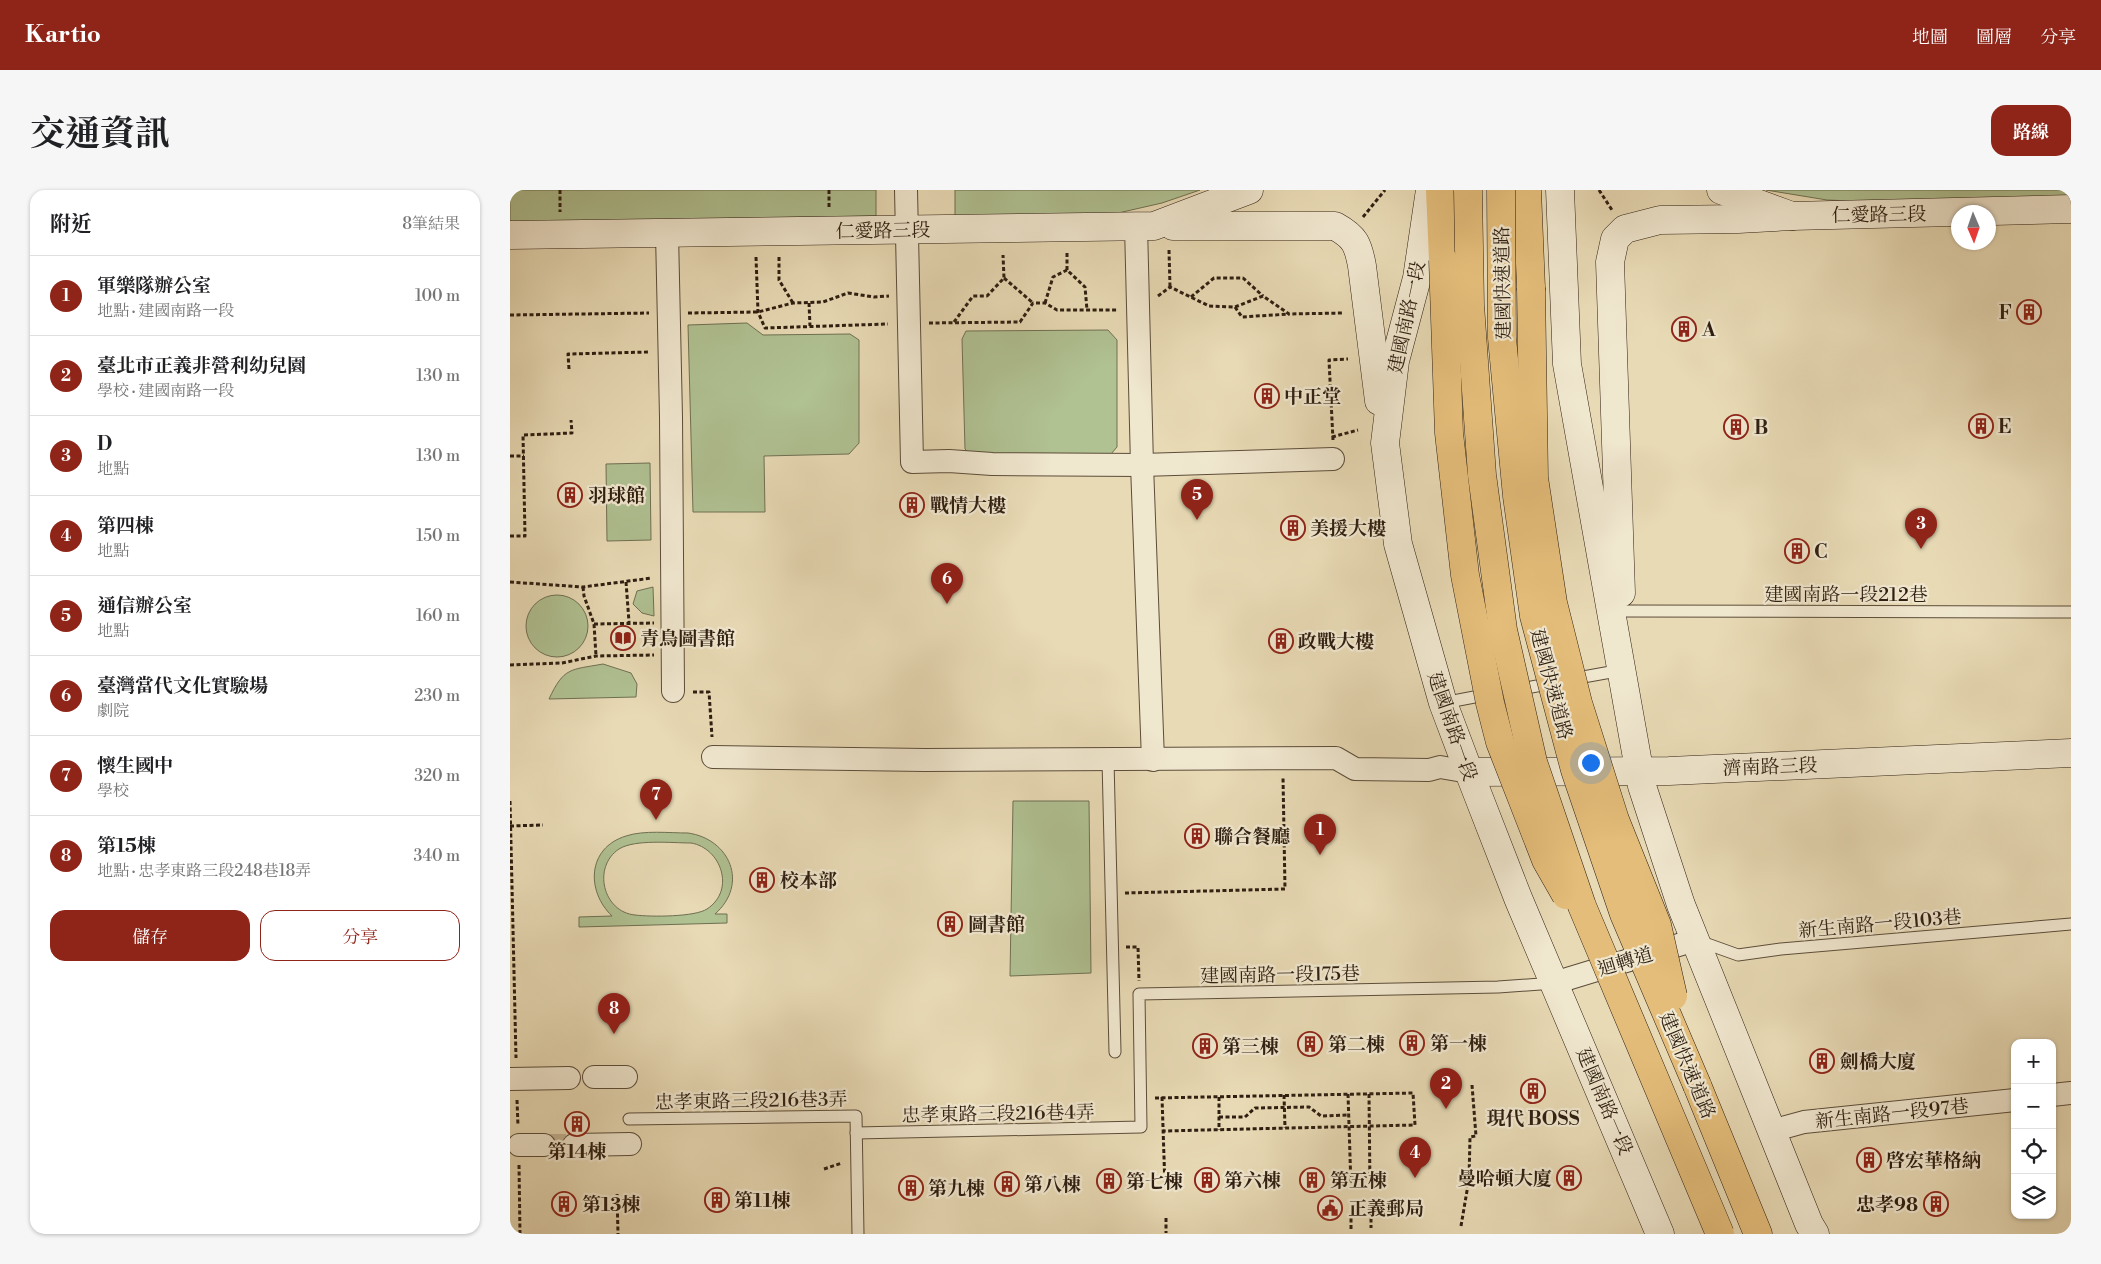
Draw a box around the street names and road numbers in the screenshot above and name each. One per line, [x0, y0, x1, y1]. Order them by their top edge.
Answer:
street label: 仁愛路三段 [1831, 202, 1927, 228]
street label: 仁愛路三段 [835, 218, 931, 244]
street label: 建國快速道路 [1490, 226, 1516, 340]
street label: 建國南路一段 [1383, 259, 1431, 375]
street label: 建國南路一段212巷 [1764, 583, 1928, 607]
street label: 建國快速道路 [1525, 626, 1577, 742]
street label: 建國南路一段 [1422, 669, 1482, 784]
street label: 濟南路三段 [1722, 753, 1818, 781]
street label: 新生南路一段103巷 [1798, 905, 1963, 943]
street label: 迴轉道 [1595, 942, 1656, 982]
street label: 建國南路一段175巷 [1200, 962, 1360, 988]
street label: 建國快速道路 [1654, 1008, 1720, 1123]
street label: 建國南路一段 [1571, 1044, 1637, 1159]
street label: 忠孝東路三段216巷3弄 [655, 1087, 848, 1115]
street label: 新生南路一段97巷 [1814, 1094, 1970, 1134]
street label: 忠孝東路三段216巷4弄 [901, 1100, 1095, 1128]

